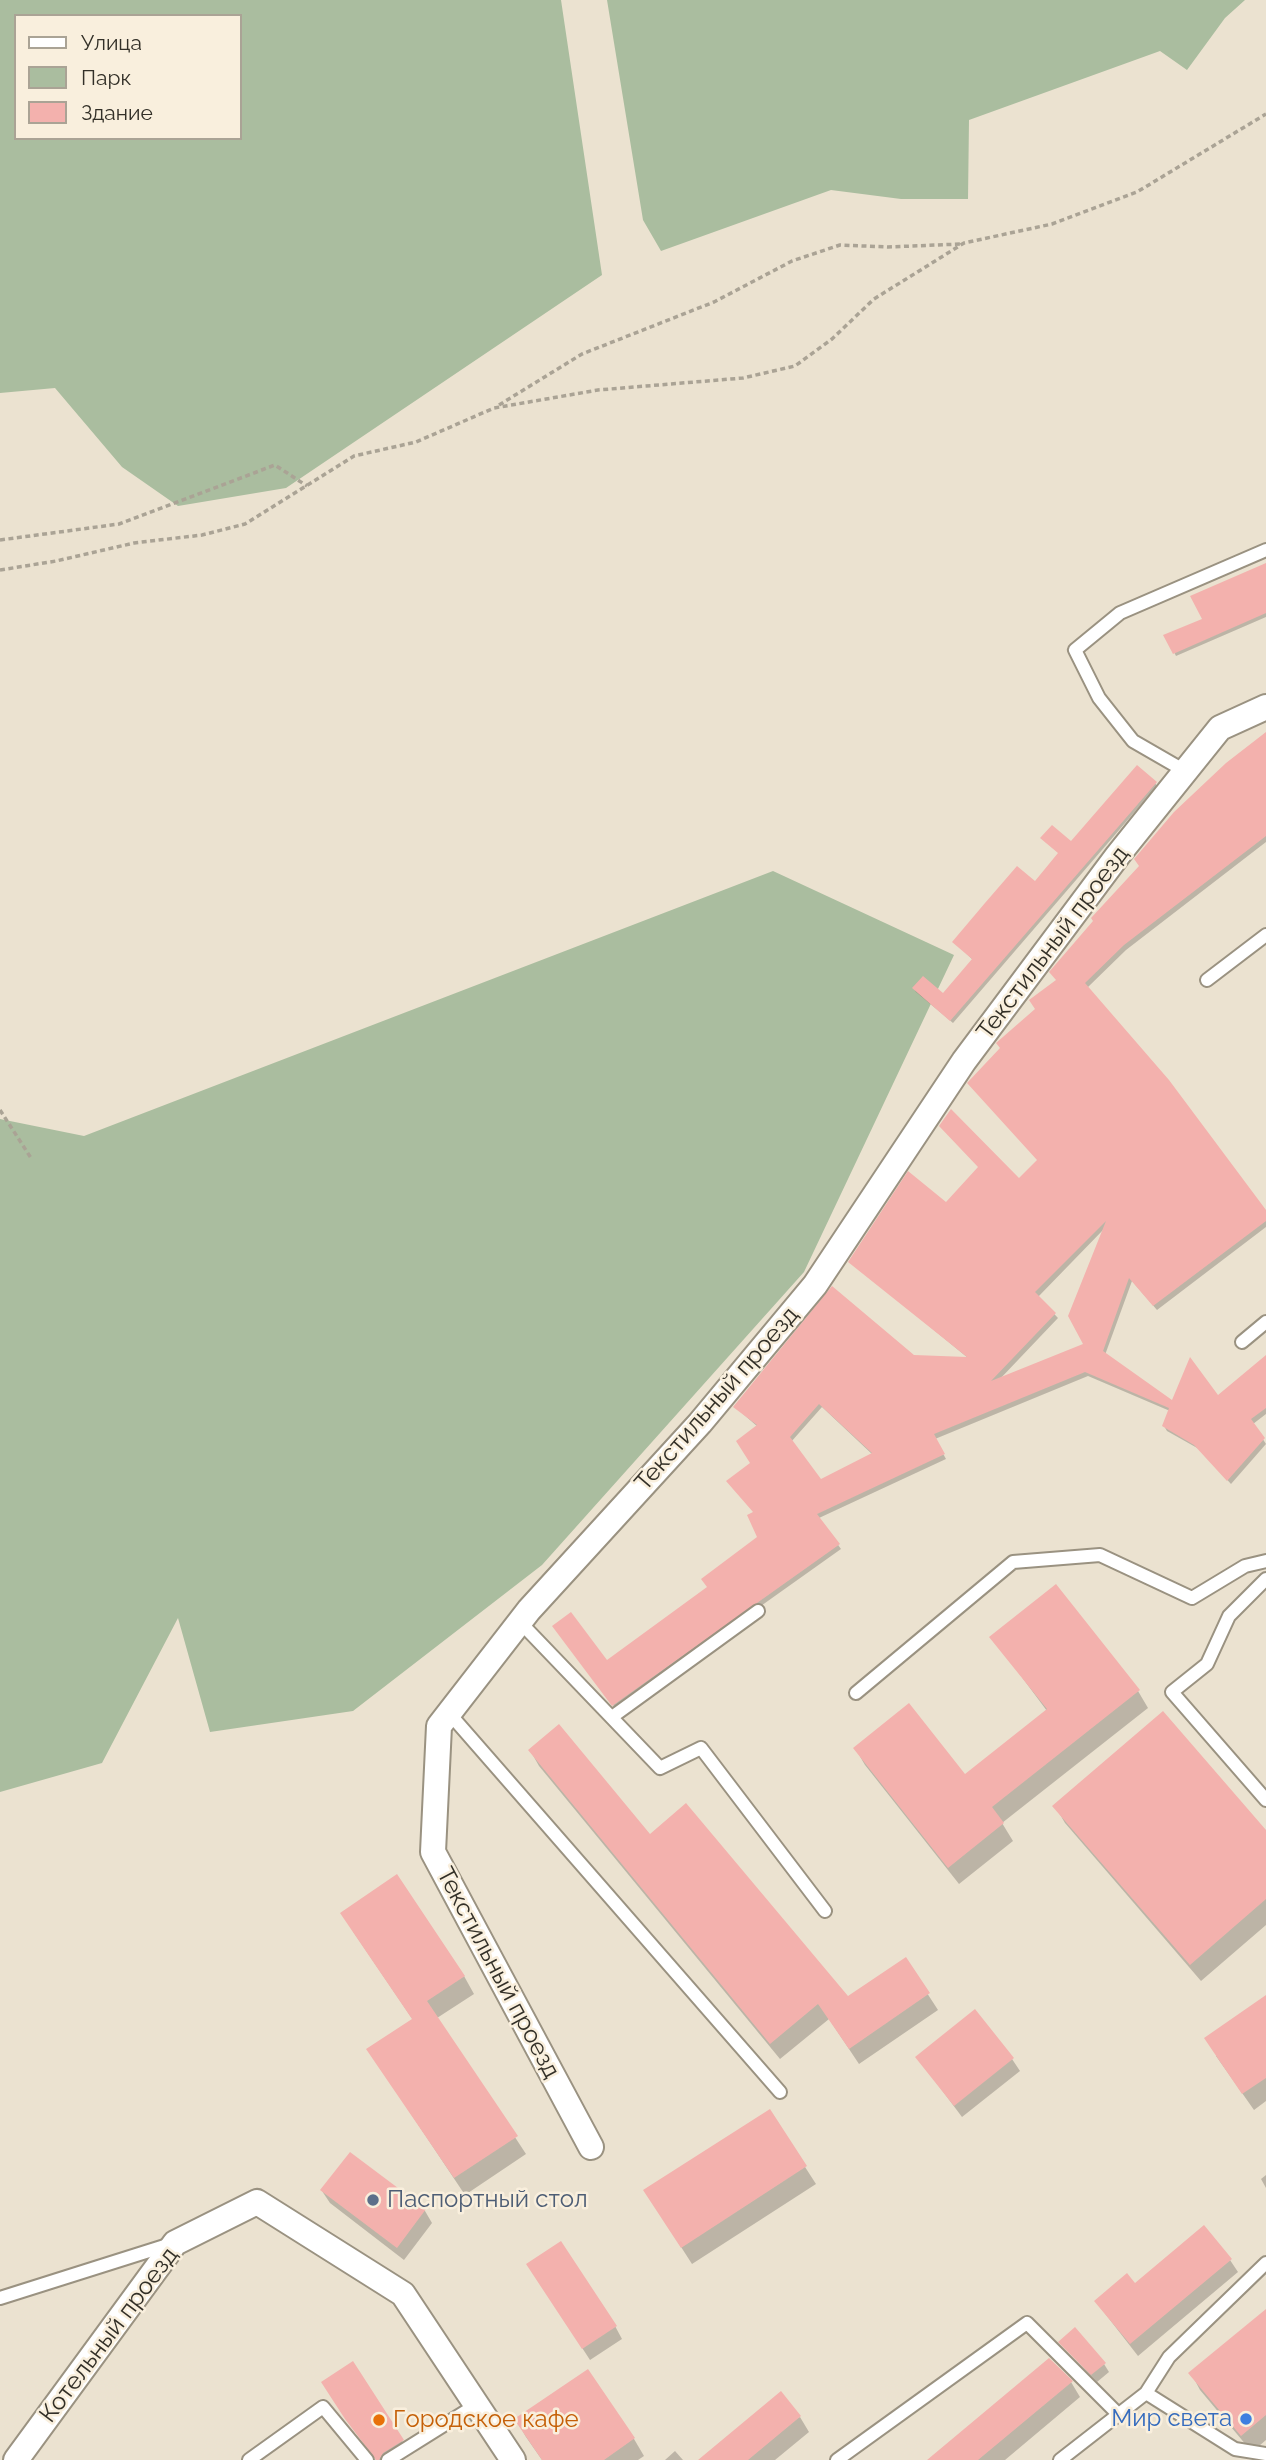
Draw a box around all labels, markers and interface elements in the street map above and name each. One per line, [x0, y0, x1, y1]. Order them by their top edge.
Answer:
legend [14, 14, 242, 140]
text: Улица [81, 30, 142, 55]
text: Парк [81, 65, 131, 90]
text: Здание [81, 100, 153, 125]
street label: Текстильный проезд [971, 841, 1135, 1045]
street label: Текстильный проезд [629, 1301, 805, 1497]
street label: Текстильный проезд [430, 1863, 566, 2083]
place label: Паспортный стол [387, 2186, 588, 2214]
marker: Паспортный стол [365, 2192, 381, 2208]
street label: Котельный проезд [34, 2242, 184, 2428]
place label: Мир света [1111, 2405, 1232, 2433]
place label: Городское кафе [393, 2406, 579, 2434]
marker: Мир света [1238, 2411, 1254, 2427]
marker: Городское кафе [371, 2412, 387, 2428]

